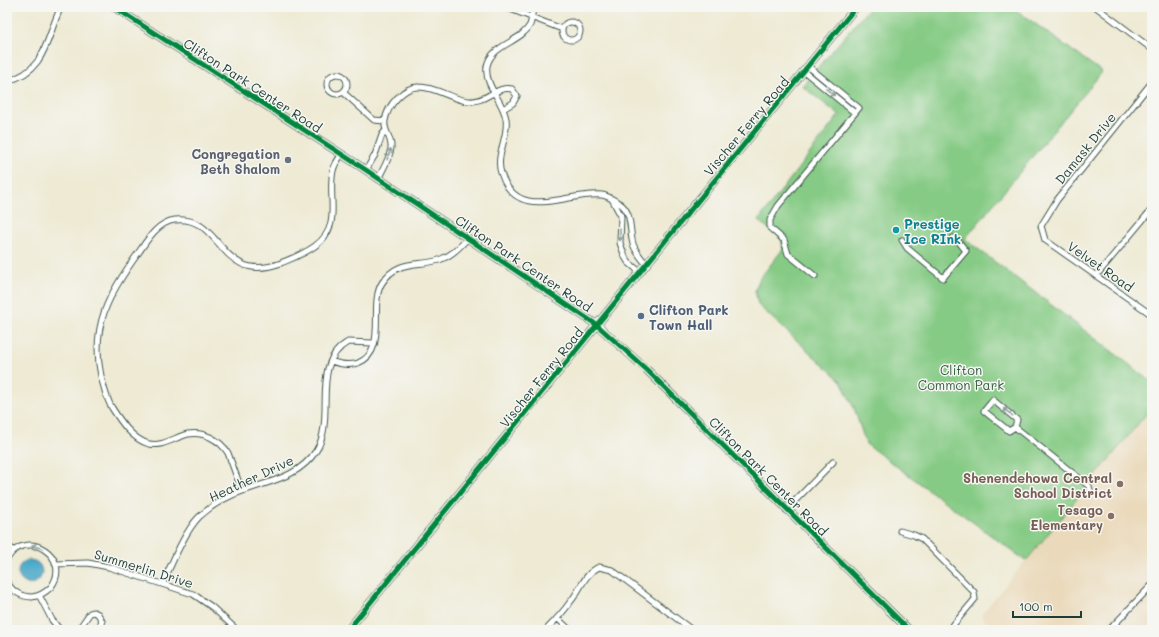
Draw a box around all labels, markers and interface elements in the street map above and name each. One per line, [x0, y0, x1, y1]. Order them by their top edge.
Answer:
street label: Clifton Park Center Road [181, 34, 325, 136]
street label: Vischer Ferry Road [700, 73, 792, 179]
one-way arrow [824, 88, 835, 97]
street label: Damask Drive [1051, 109, 1119, 187]
place label: Congregation Beth Shalom [191, 145, 280, 177]
one-way arrow [385, 149, 393, 161]
marker: Congregation Beth Shalom [283, 155, 293, 165]
street label: Clifton Park Center Road [452, 211, 596, 315]
place label: Prestige Ice RInk [904, 215, 961, 247]
marker: Prestige Ice RInk [891, 225, 901, 235]
one-way arrow [616, 228, 624, 241]
street label: Velvet Road [1065, 237, 1137, 295]
place label: Clifton Park Town Hall [649, 301, 729, 333]
marker: Clifton Park Town Hall [636, 311, 646, 321]
street label: Vischer Ferry Road [495, 323, 587, 431]
park label: Clifton Common Park [918, 361, 1004, 393]
one-way arrow [1002, 408, 1013, 417]
street label: Clifton Park Center Road [706, 413, 832, 539]
street label: Heather Drive [206, 451, 296, 505]
place label: Shenendehowa Central School District [963, 469, 1112, 501]
marker: Shenendehowa Central School District [1115, 479, 1125, 489]
place label: Tesago Elementary [1030, 501, 1103, 534]
marker: Tesago Elementary [1106, 511, 1116, 521]
one-way arrow [31, 543, 44, 550]
street label: Summerlin Drive [92, 545, 196, 591]
scale bar [1013, 593, 1081, 619]
text: 100 m [1019, 598, 1053, 614]

